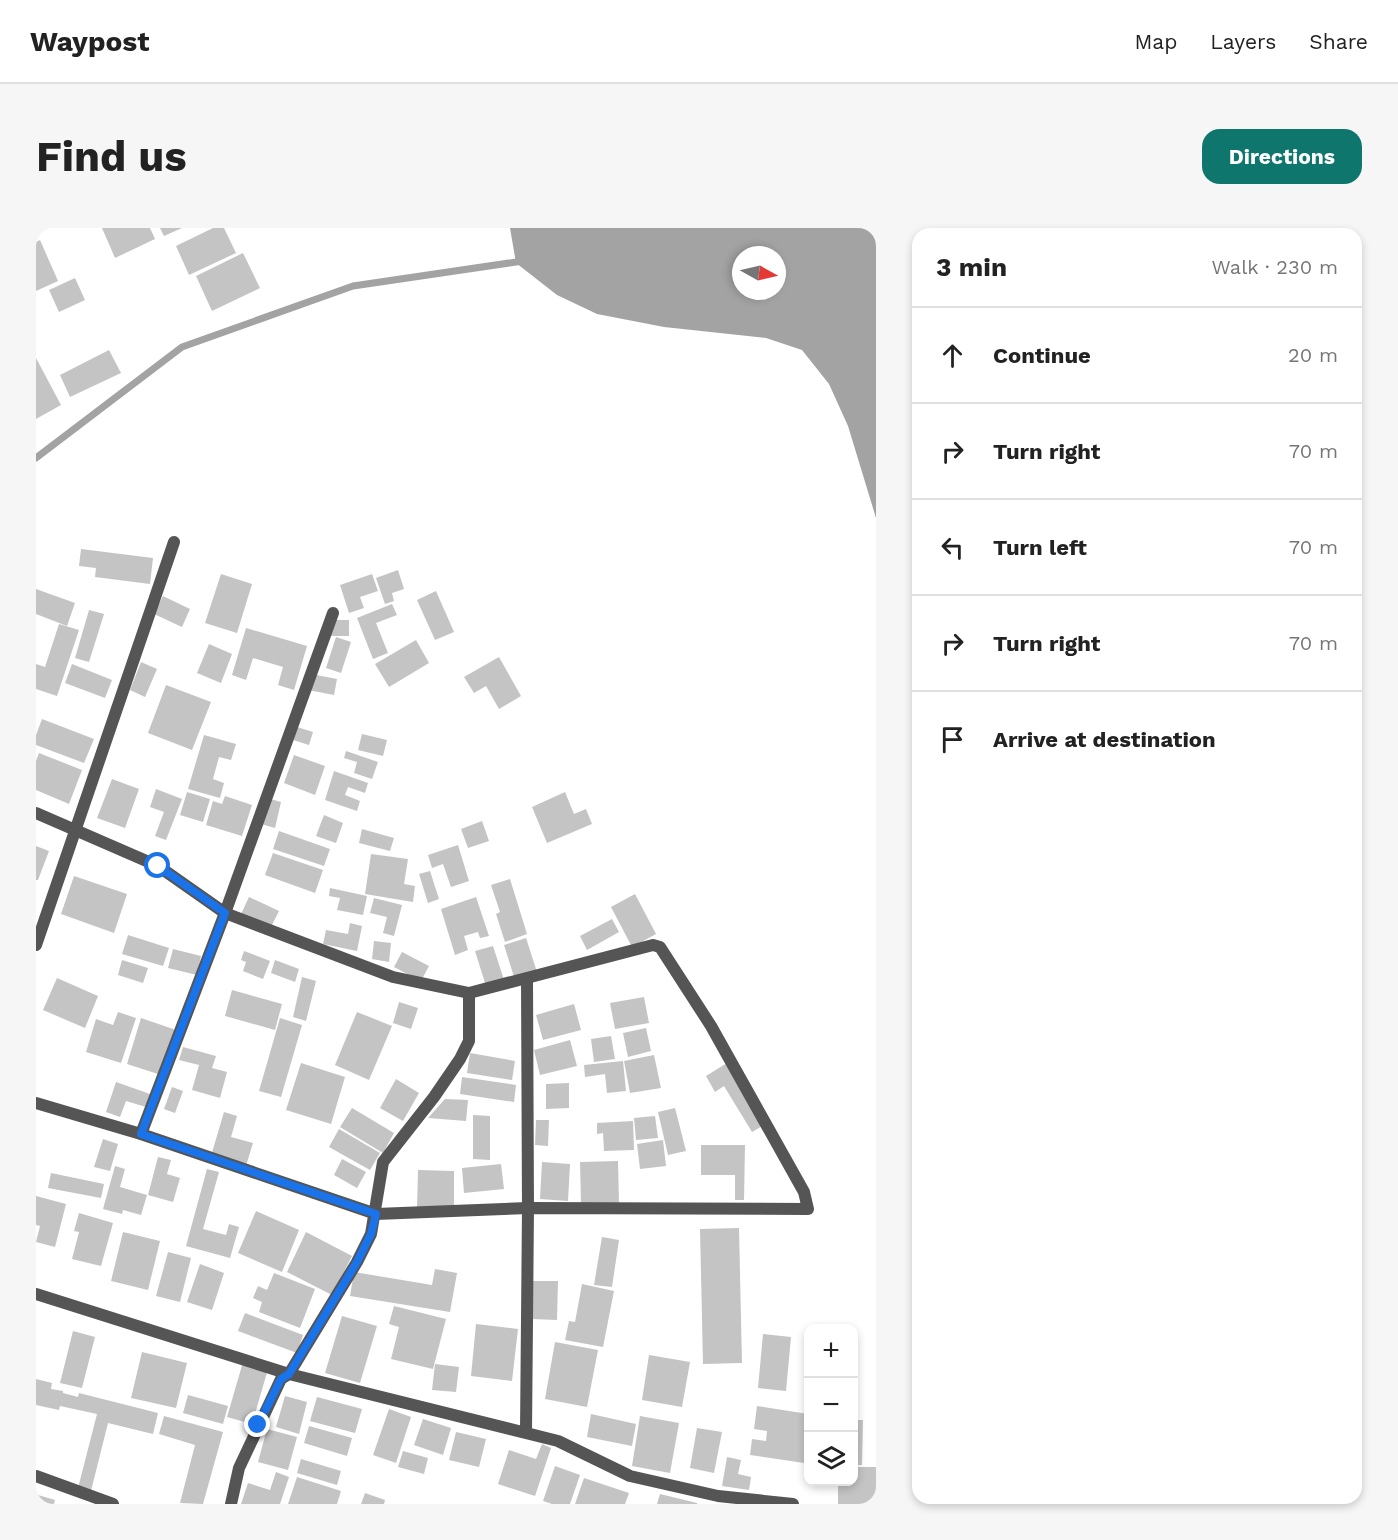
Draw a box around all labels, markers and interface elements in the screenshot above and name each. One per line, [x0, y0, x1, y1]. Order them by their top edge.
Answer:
text: Waypost [30, 25, 149, 58]
text: Map [1134, 29, 1177, 54]
text: Layers [1210, 29, 1276, 54]
text: Share [1309, 29, 1368, 54]
button: Directions [1202, 129, 1362, 184]
text: Find us [36, 132, 187, 181]
north arrow [732, 246, 786, 300]
text: 3 min [936, 252, 1007, 282]
text: Walk · 230 m [1211, 255, 1338, 279]
icon: ahead [936, 339, 969, 372]
text: Continue [993, 343, 1091, 368]
text: 20 m [1288, 343, 1338, 367]
icon: right [936, 435, 969, 468]
text: Turn right [993, 439, 1100, 464]
text: 70 m [1289, 439, 1338, 463]
icon: left [936, 531, 969, 564]
text: Turn left [993, 535, 1087, 560]
text: 70 m [1289, 535, 1338, 559]
icon: right [936, 627, 969, 660]
text: Turn right [993, 631, 1100, 656]
text: 70 m [1289, 631, 1338, 655]
icon: arrive [936, 723, 969, 756]
text: Arrive at destination [993, 727, 1216, 752]
route start [144, 852, 170, 878]
map controls [804, 1324, 858, 1486]
button: + [804, 1324, 858, 1378]
button: − [804, 1378, 858, 1432]
route end [244, 1411, 270, 1437]
button: layers [804, 1432, 858, 1486]

